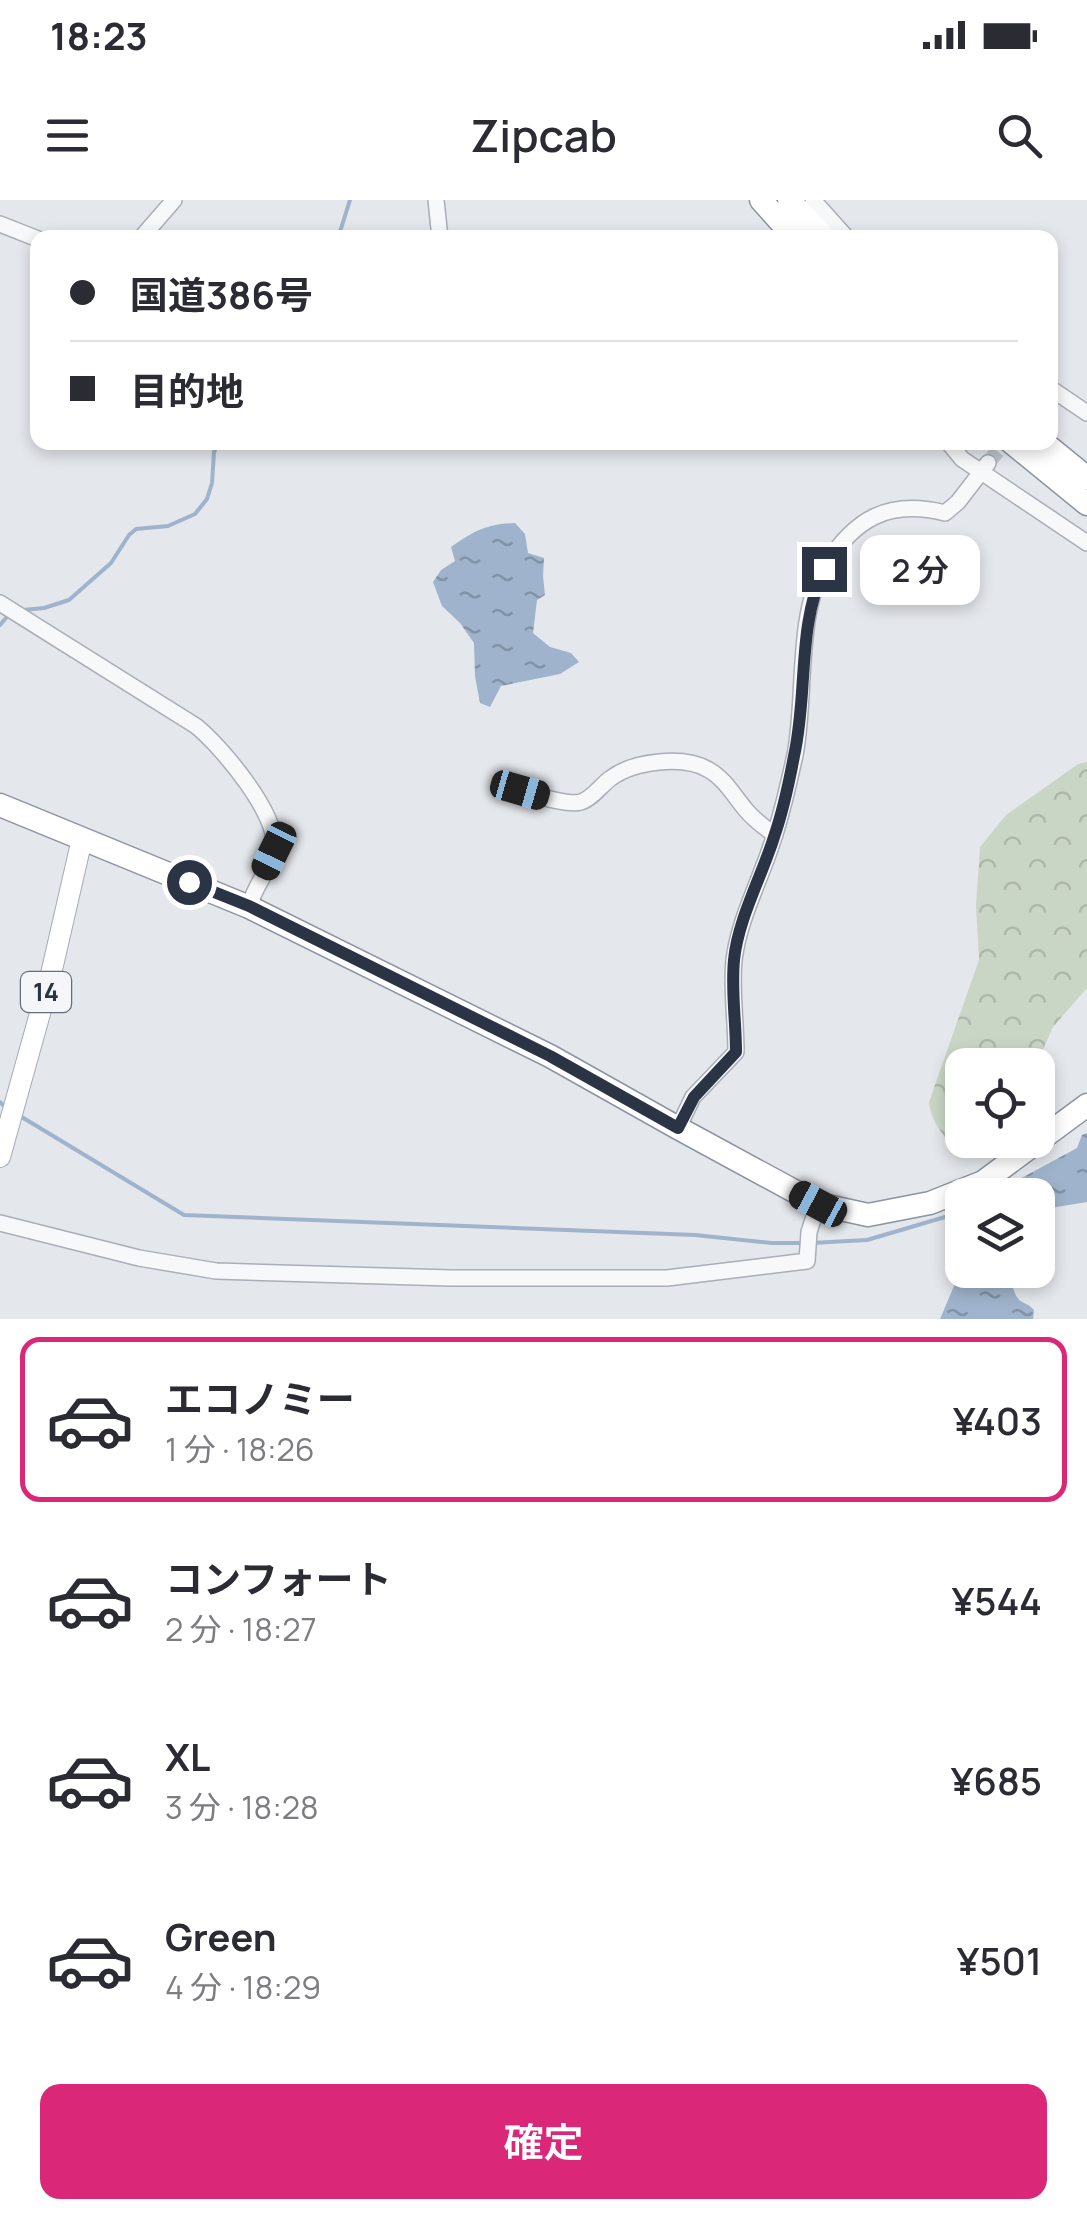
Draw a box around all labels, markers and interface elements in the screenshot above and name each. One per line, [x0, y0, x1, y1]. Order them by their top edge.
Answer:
text: 18:23 [50, 9, 148, 61]
text: Zipcab [470, 104, 617, 166]
icon: menu [40, 108, 95, 163]
icon: search [992, 108, 1047, 163]
text: 国道386号 [130, 268, 313, 320]
text: 目的地 [130, 364, 244, 416]
callout: 2 分 [859, 534, 979, 604]
route end [802, 547, 847, 592]
text: 2 分 [891, 548, 949, 592]
car [487, 767, 553, 813]
car [247, 817, 301, 885]
route start [167, 860, 212, 905]
road number: 14 [21, 972, 71, 1012]
map controls [945, 1048, 1055, 1288]
button: locate [945, 1048, 1055, 1158]
car [784, 1177, 852, 1231]
button: layers [945, 1178, 1055, 1288]
text: エコノミー [165, 1372, 355, 1424]
icon: car [45, 1375, 135, 1465]
text: ¥403 [953, 1394, 1042, 1446]
text: 1 分 · 18:26 [165, 1427, 315, 1471]
text: コンフォート [165, 1552, 392, 1604]
icon: car [45, 1555, 135, 1645]
text: ¥544 [952, 1574, 1042, 1626]
text: 2 分 · 18:27 [165, 1607, 317, 1651]
text: XL [165, 1730, 210, 1782]
icon: car [45, 1735, 135, 1825]
text: ¥685 [951, 1754, 1042, 1806]
text: 3 分 · 18:28 [165, 1785, 319, 1829]
text: Green [165, 1910, 277, 1962]
icon: car [45, 1915, 135, 2005]
text: ¥501 [957, 1934, 1042, 1986]
text: 4 分 · 18:29 [165, 1965, 321, 2009]
button: 確定 [40, 2084, 1047, 2199]

